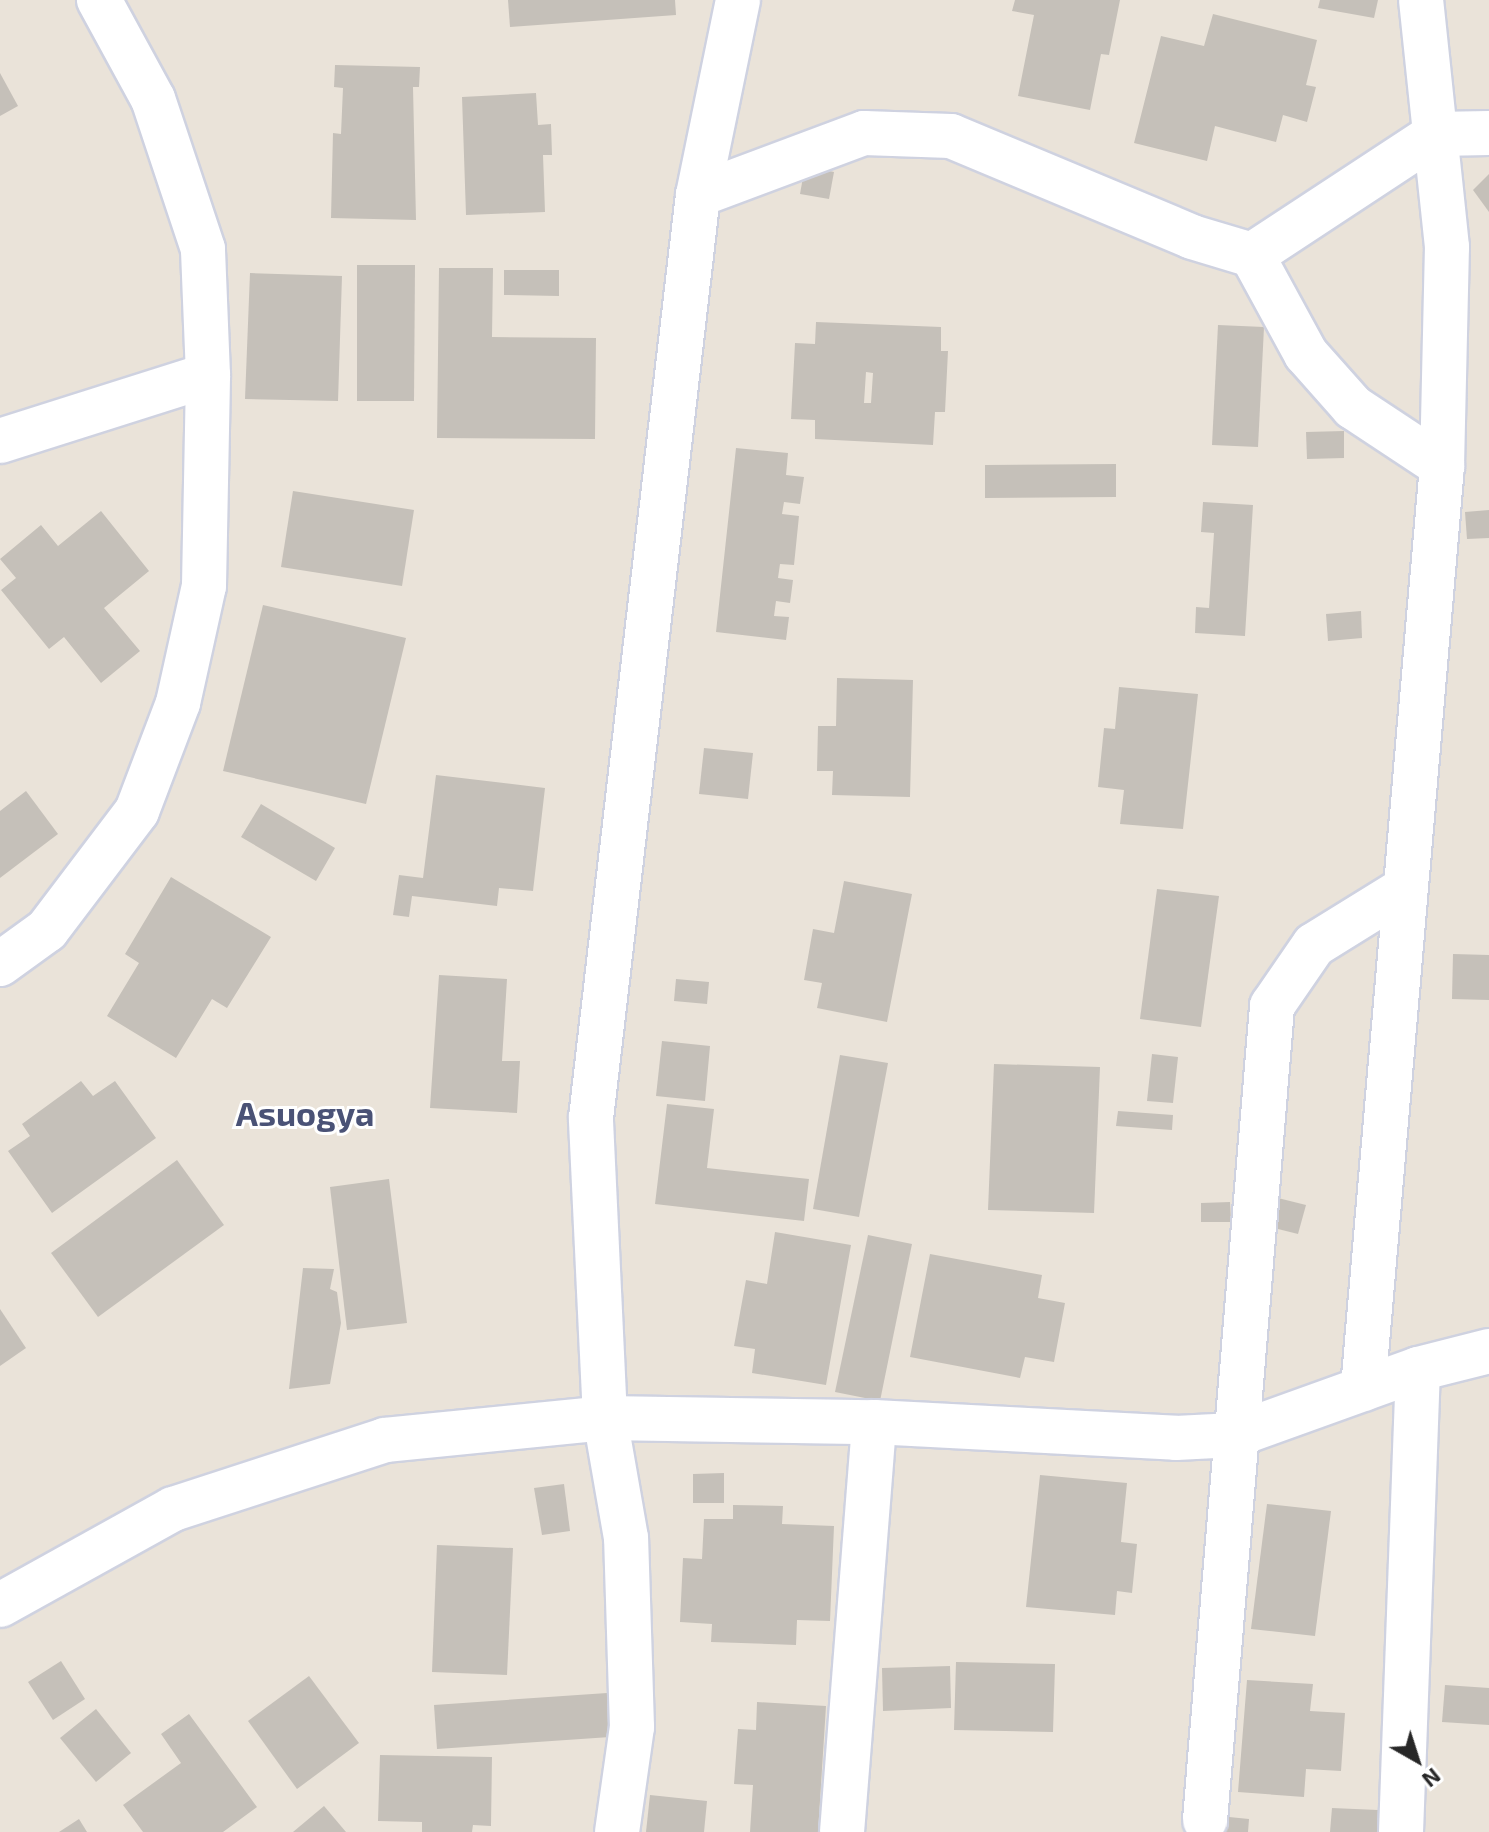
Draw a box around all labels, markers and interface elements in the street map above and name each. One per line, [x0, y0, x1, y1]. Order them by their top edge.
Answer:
district label: Asuogya [236, 1093, 374, 1133]
north arrow [1377, 1720, 1457, 1800]
text: N [1418, 1764, 1446, 1794]

